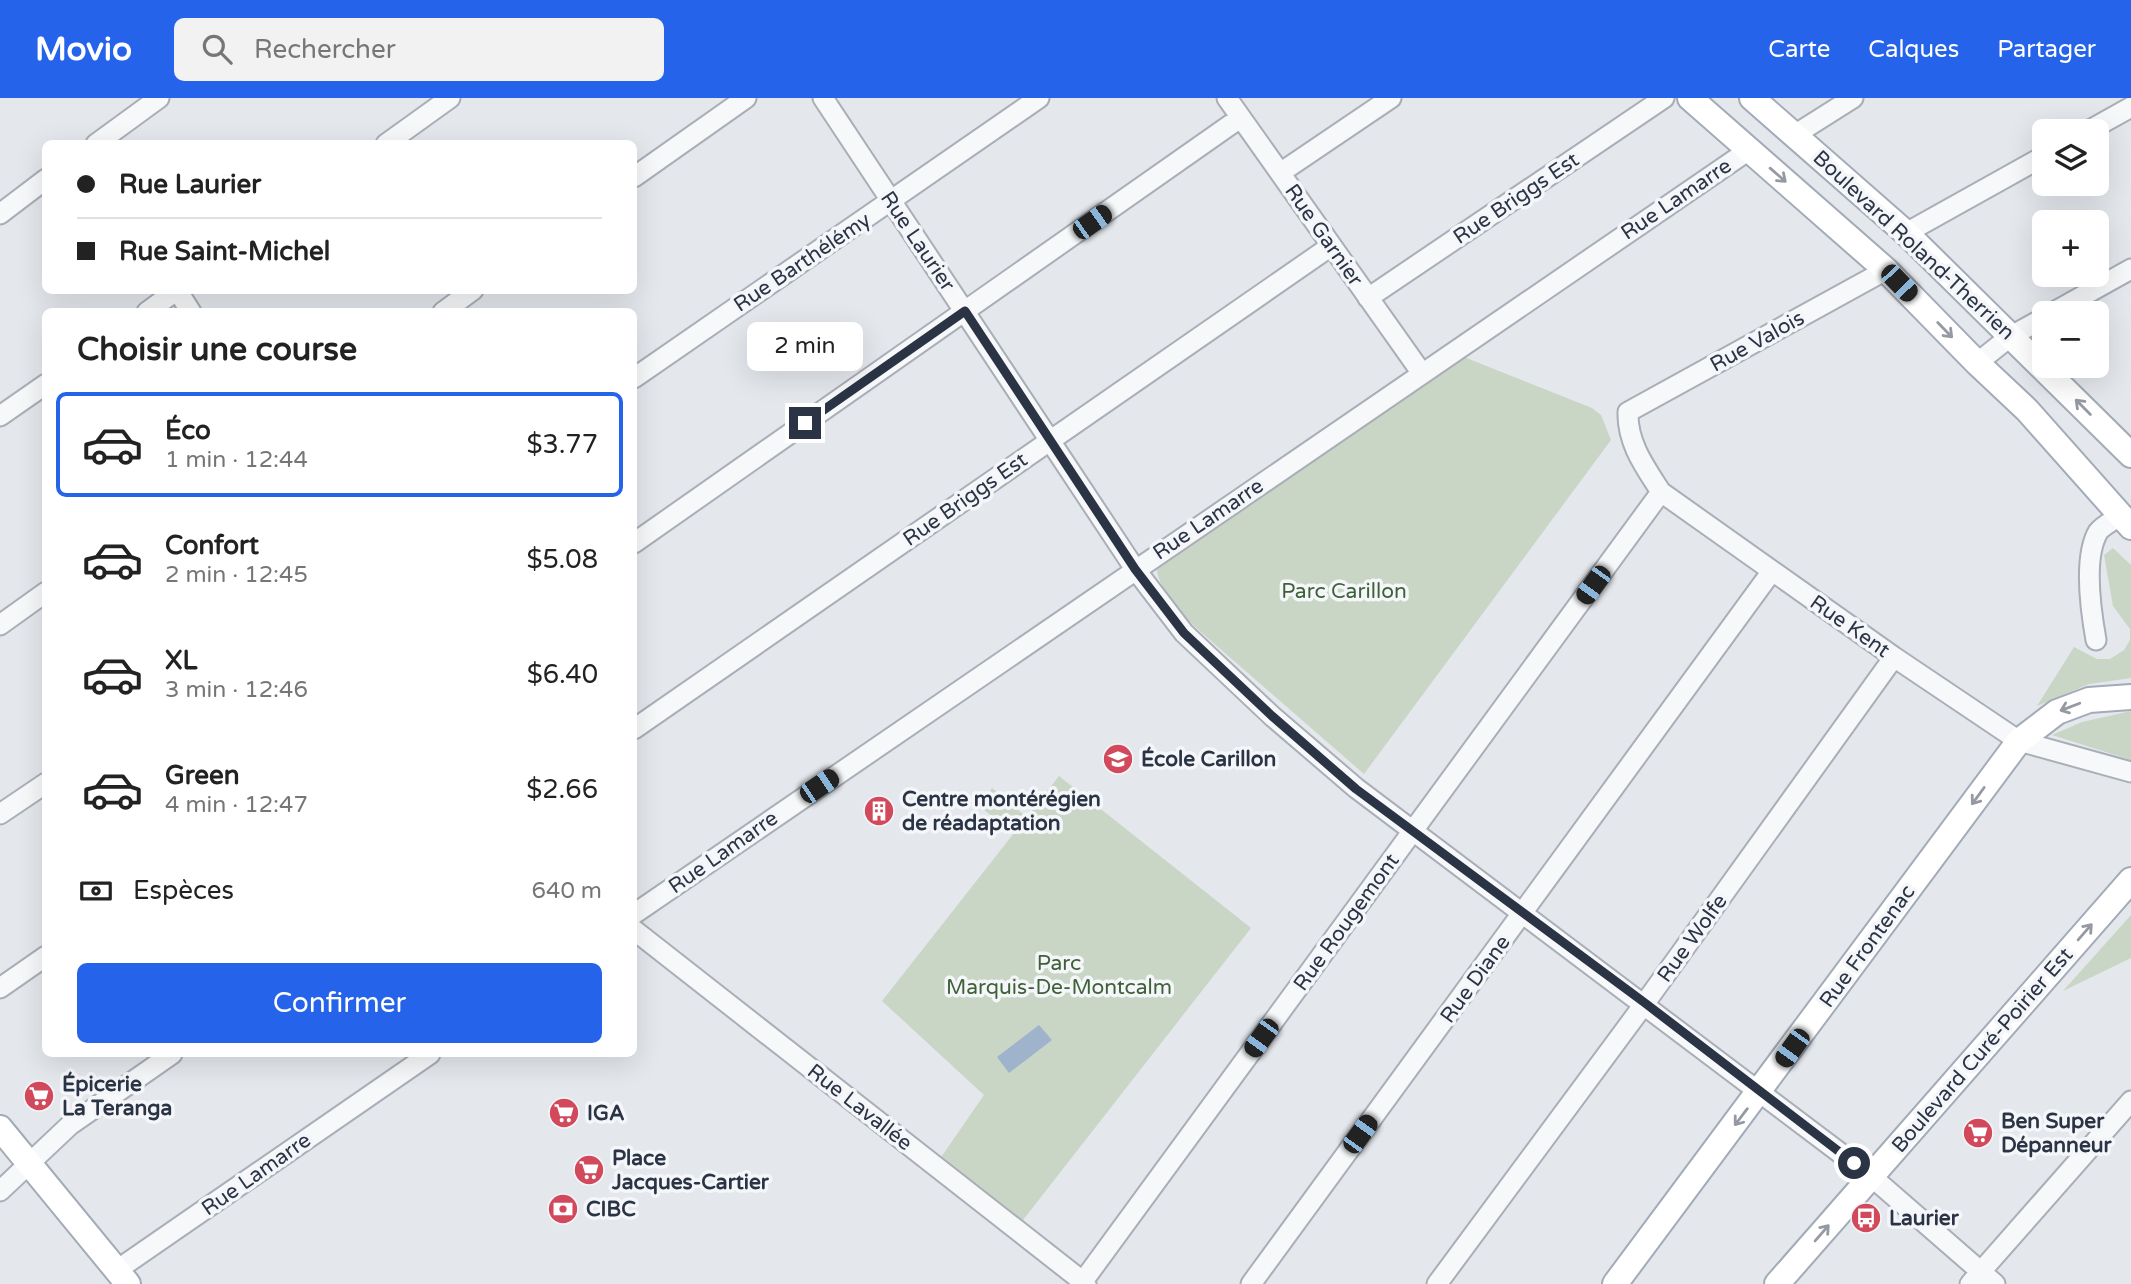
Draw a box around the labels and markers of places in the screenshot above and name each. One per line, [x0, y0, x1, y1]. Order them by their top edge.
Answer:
school or university icon: École Carillon [1101, 742, 1135, 776]
place label: École Carillon [1141, 746, 1276, 772]
place label: Centre montérégien de réadaptation [902, 787, 1101, 836]
building icon: Centre montérégien de réadaptation [862, 794, 896, 828]
place label: Épicerie La Teranga [62, 1071, 172, 1121]
supermarket icon: Épicerie La Teranga [22, 1079, 56, 1113]
supermarket icon: IGA [547, 1096, 581, 1130]
place label: IGA [587, 1101, 625, 1126]
place label: Ben Super Dépanneur [2001, 1109, 2113, 1158]
supermarket icon: Ben Super Dépanneur [1961, 1116, 1995, 1150]
place label: Place Jacques-Cartier [611, 1146, 770, 1195]
supermarket icon: Place Jacques-Cartier [572, 1153, 606, 1187]
bank icon: CIBC [546, 1192, 580, 1226]
place label: CIBC [586, 1197, 636, 1222]
bus stop icon: Laurier [1849, 1201, 1883, 1235]
place label: Laurier [1889, 1206, 1960, 1231]

